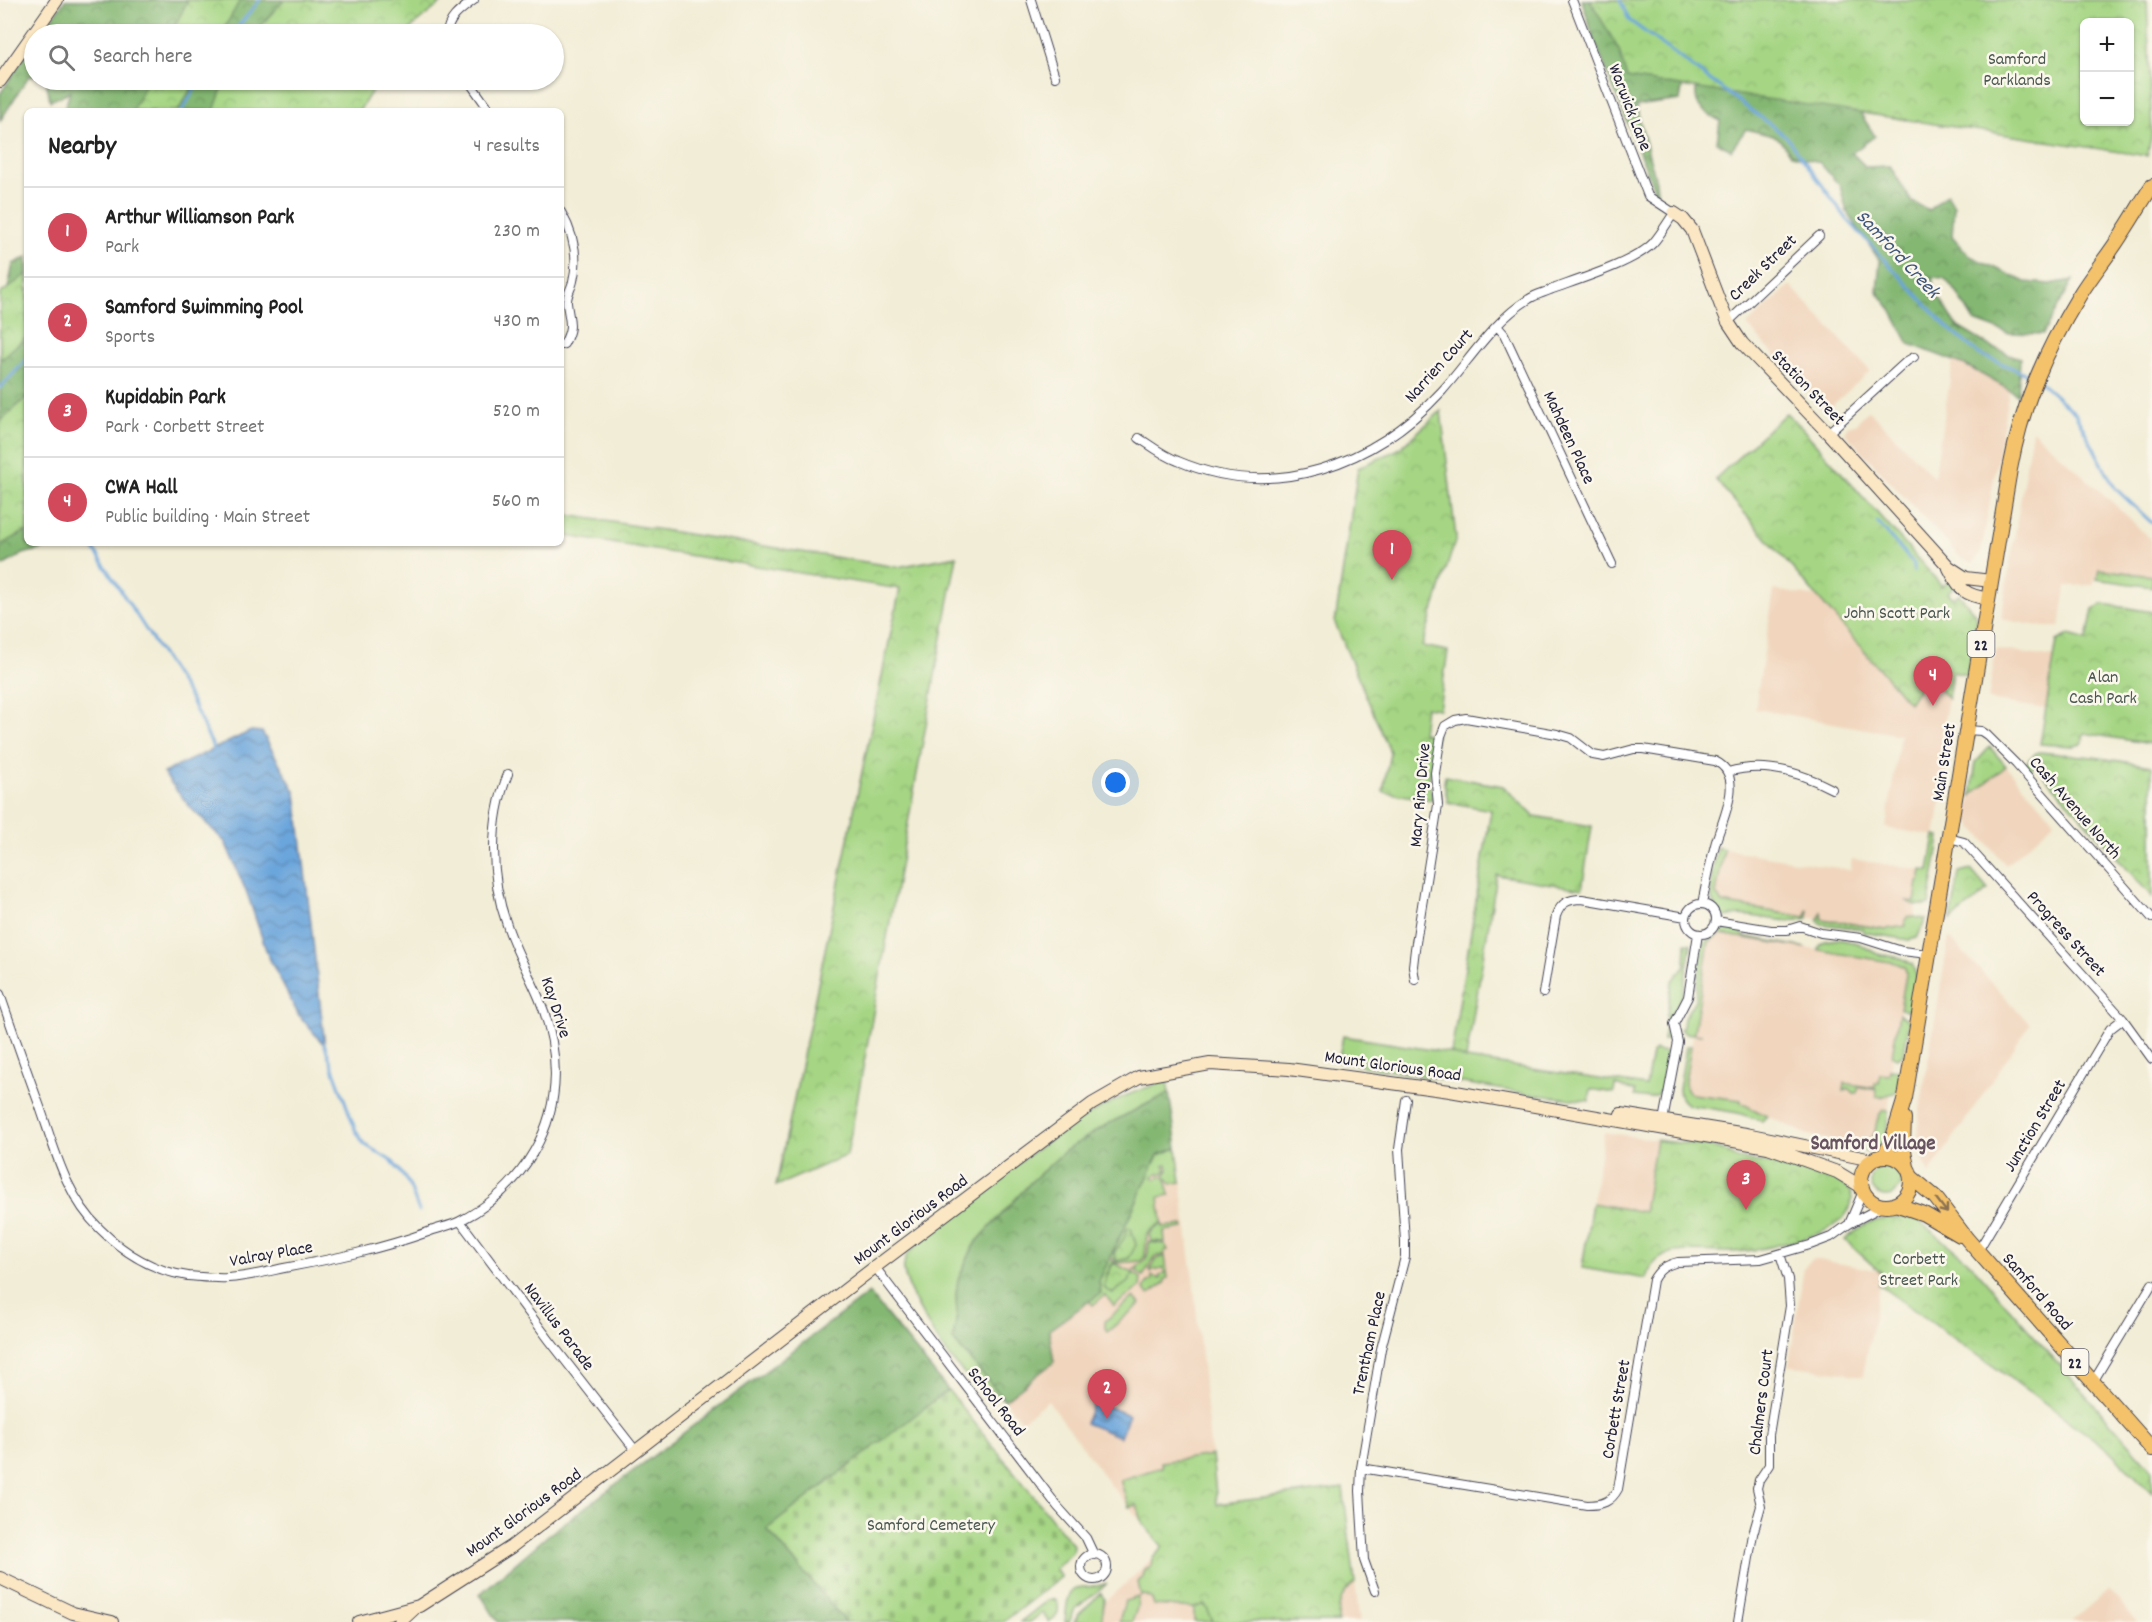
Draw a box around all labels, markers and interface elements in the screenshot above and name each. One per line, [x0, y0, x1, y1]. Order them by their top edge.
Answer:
map controls [2080, 18, 2134, 126]
button: + [2080, 18, 2134, 72]
search box [24, 24, 564, 90]
icon: search [45, 41, 78, 74]
text: Search here [93, 42, 192, 73]
park label: Samford Parklands [1983, 48, 2051, 94]
street label: Warwick Lane [1601, 61, 1657, 155]
button: − [2080, 72, 2134, 126]
text: Nearby [48, 129, 116, 166]
text: 4 results [473, 133, 540, 161]
text: Arthur Williamson Park [105, 203, 294, 234]
water label: Samford Creek [1848, 204, 1947, 307]
text: 1 [65, 218, 70, 246]
text: 230 m [493, 218, 540, 246]
street label: Creek Street [1724, 229, 1804, 308]
text: Park [105, 234, 139, 262]
text: Samford Swimming Pool [105, 293, 303, 324]
text: 2 [63, 308, 72, 336]
text: 430 m [494, 308, 540, 336]
text: Sports [105, 324, 155, 352]
street label: Narrien Court [1400, 324, 1480, 409]
street label: Station Street [1764, 345, 1850, 433]
text: Kupidabin Park [105, 383, 226, 414]
street label: Mahdeen Place [1535, 387, 1600, 489]
text: 3 [63, 398, 72, 426]
text: 520 m [493, 398, 540, 426]
text: Park · Corbett Street [105, 414, 264, 442]
text: CWA Hall [105, 473, 178, 504]
text: 4 [63, 488, 72, 516]
text: 560 m [492, 488, 540, 516]
text: Public building · Main Street [105, 504, 310, 532]
pin: 1 [1372, 530, 1412, 580]
park label: John Scott Park [1844, 602, 1950, 627]
road number: 22 [1968, 631, 1994, 657]
pin: 4 [1914, 656, 1952, 706]
park label: Alan Cash Park [2069, 666, 2137, 712]
street label: Main Street [1927, 721, 1964, 803]
street label: Mary Ring Drive [1404, 742, 1438, 848]
street label: Cash Avenue North [2022, 752, 2126, 866]
your location [1101, 768, 1130, 797]
street label: Progress Street [2020, 886, 2111, 984]
street label: Kay Drive [533, 974, 576, 1042]
street label: Mount Glorious Road [1323, 1046, 1463, 1089]
street label: Junction Street [1999, 1075, 2074, 1177]
district label: Samford Village [1811, 1130, 1935, 1160]
pin: 3 [1726, 1160, 1766, 1210]
street label: Mount Glorious Road [849, 1170, 974, 1272]
one-way arrow [1935, 1197, 1948, 1213]
street label: Valray Place [228, 1236, 315, 1275]
park label: Corbett Street Park [1880, 1248, 1958, 1294]
street label: Samford Road [1995, 1248, 2077, 1337]
street label: Navillus Parade [517, 1278, 599, 1377]
street label: Trentham Place [1347, 1289, 1394, 1398]
street label: Chalmers Court [1744, 1348, 1781, 1457]
road number: 22 [2062, 1349, 2088, 1375]
street label: Corbett Street [1596, 1357, 1639, 1461]
street label: School Road [960, 1363, 1030, 1442]
pin: 2 [1088, 1370, 1126, 1419]
street label: Mount Glorious Road [461, 1463, 588, 1565]
park label: Samford Cemetery [867, 1514, 996, 1539]

